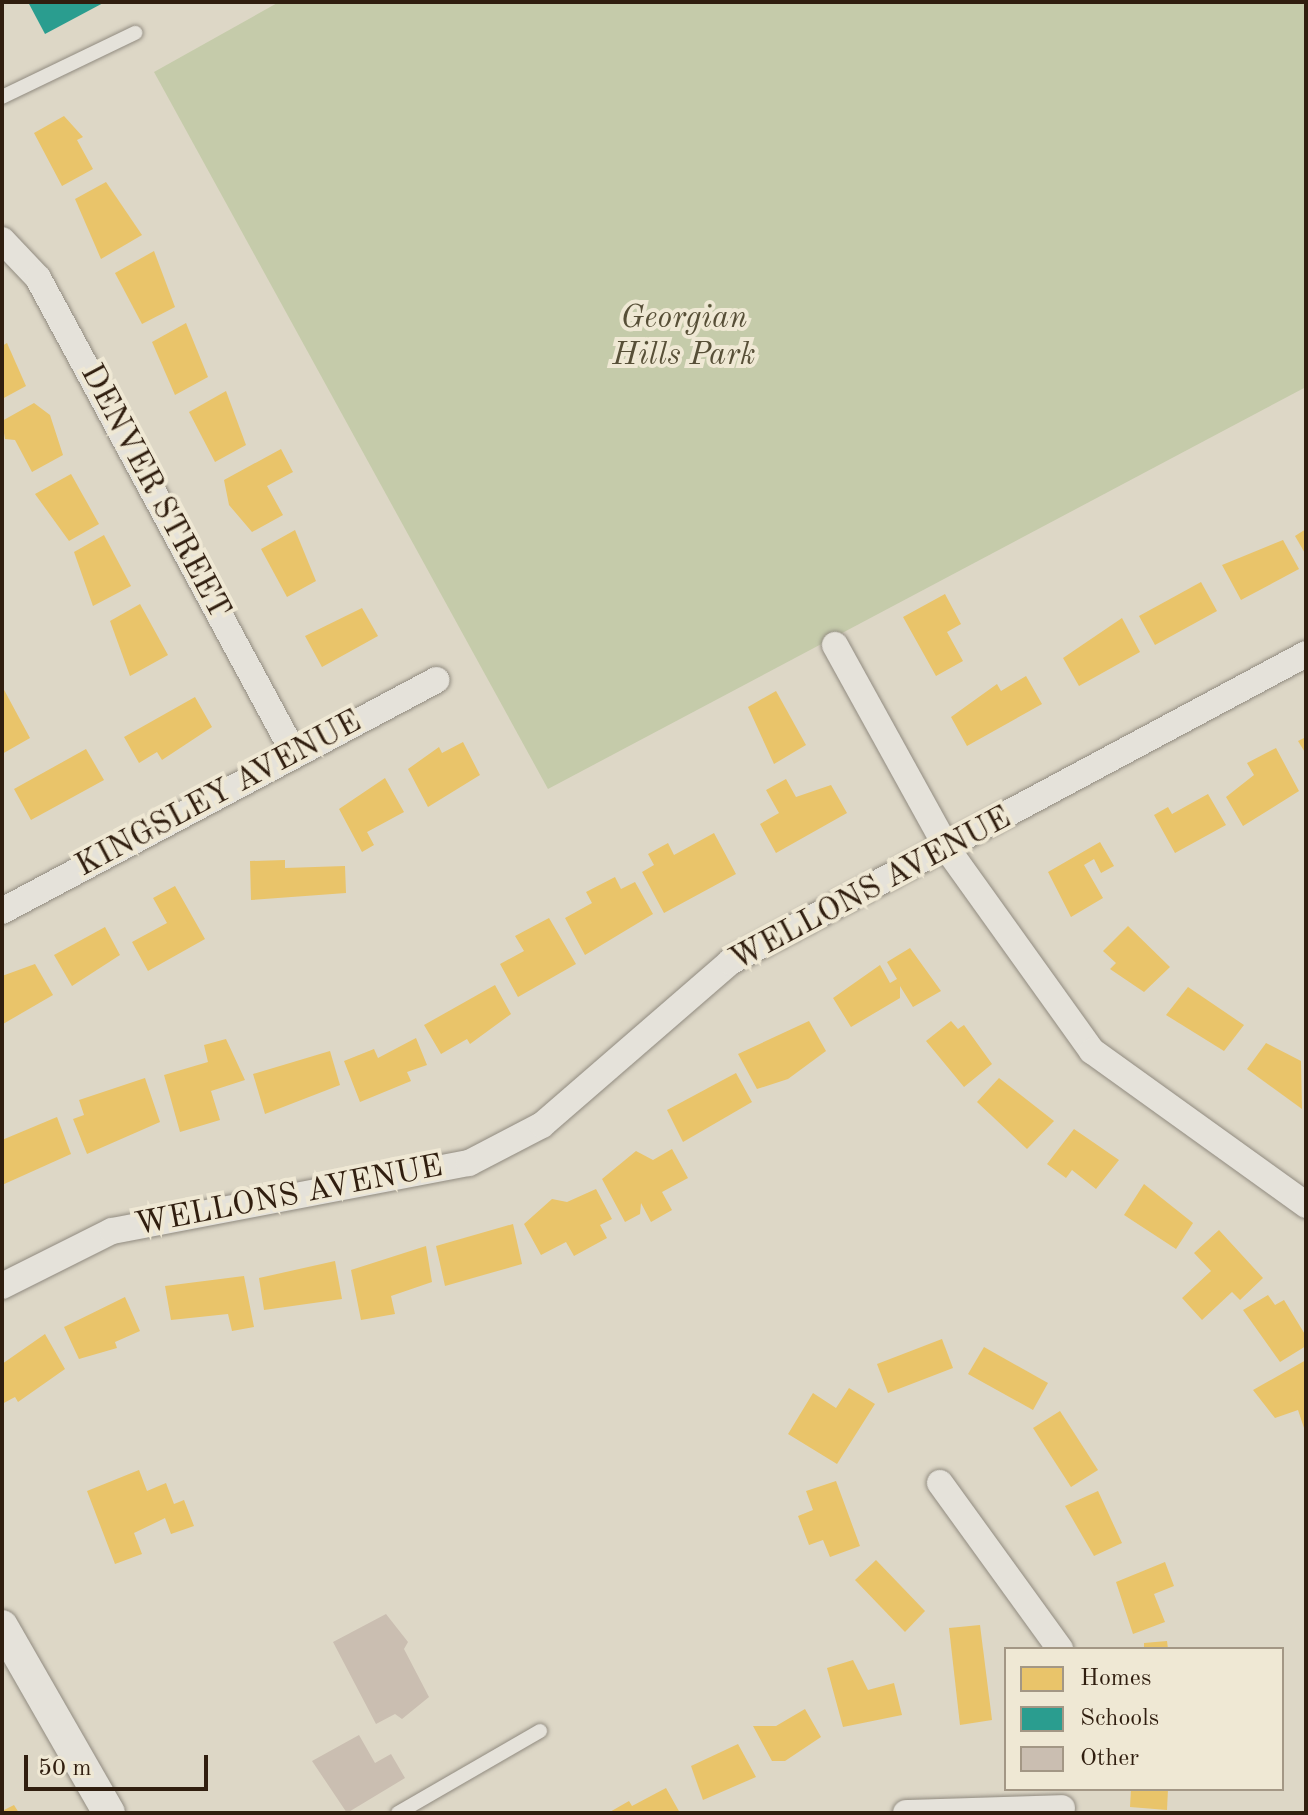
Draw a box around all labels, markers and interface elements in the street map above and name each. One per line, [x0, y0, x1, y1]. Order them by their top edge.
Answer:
park label: Georgian Hills Park [612, 301, 756, 376]
street label: DENVER STREET [71, 358, 237, 626]
street label: KINGSLEY AVENUE [70, 703, 368, 887]
street label: WELLONS AVENUE [724, 800, 1018, 980]
street label: WELLONS AVENUE [132, 1148, 446, 1246]
legend [1004, 1647, 1284, 1791]
text: Homes [1080, 1667, 1151, 1691]
text: Schools [1080, 1707, 1159, 1731]
scale bar [28, 1739, 212, 1789]
text: Other [1080, 1747, 1139, 1771]
text: 50 m [38, 1757, 92, 1781]

